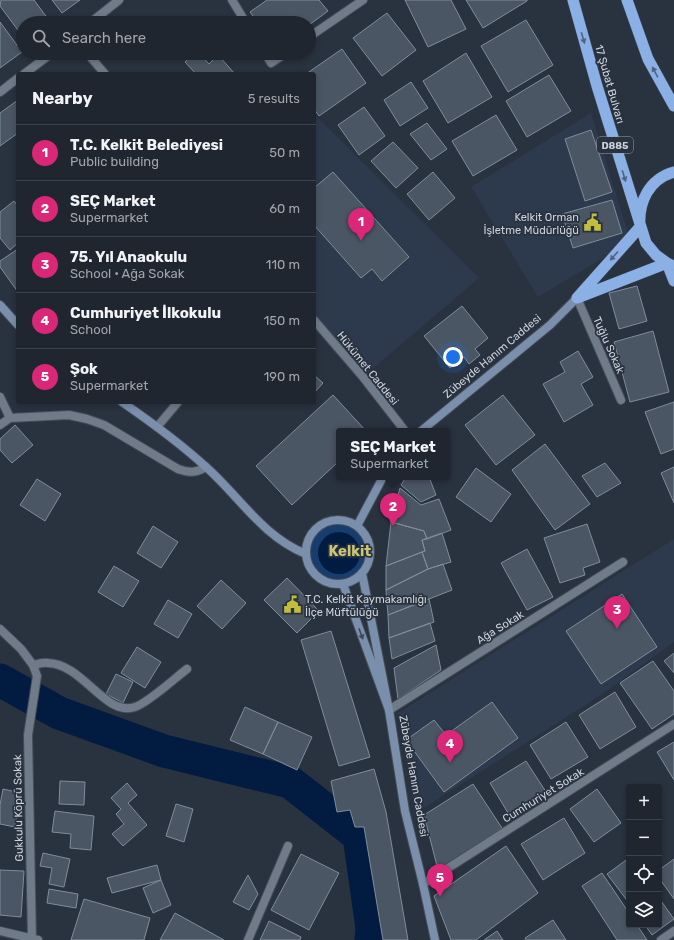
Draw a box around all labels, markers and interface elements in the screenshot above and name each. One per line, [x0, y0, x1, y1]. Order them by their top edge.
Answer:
search box [16, 16, 316, 60]
icon: search [30, 27, 52, 49]
text: Search here [62, 29, 146, 47]
one-way arrow [580, 32, 586, 44]
street label: 17 Şubat Bulvarı [592, 43, 627, 125]
one-way arrow [652, 66, 659, 78]
text: Nearby [32, 88, 93, 108]
text: 5 results [248, 91, 300, 106]
text: T.C. Kelkit Belediyesi [70, 136, 223, 154]
road number: D885 [597, 137, 633, 153]
text: 1 [42, 145, 48, 160]
text: 50 m [269, 145, 300, 160]
text: Public building [70, 154, 159, 169]
one-way arrow [621, 170, 627, 182]
text: SEÇ Market [70, 192, 156, 210]
text: 2 [41, 201, 49, 216]
text: 60 m [269, 201, 300, 216]
pin: 1 [348, 208, 374, 241]
text: Supermarket [70, 210, 148, 225]
place label: Kelkit Orman İşletme Müdürlüğü [483, 211, 579, 237]
public building icon: Kelkit Orman İşletme Müdürlüğü [582, 213, 602, 233]
text: 75. Yıl Anaokulu [70, 248, 187, 266]
one-way arrow [609, 251, 619, 261]
text: 3 [41, 257, 49, 272]
text: 110 m [266, 257, 300, 272]
text: School · Ağa Sokak [70, 266, 184, 281]
text: Cumhuriyet İlkokulu [70, 304, 221, 322]
street label: Zübeyde Hanım Caddesi [441, 312, 544, 401]
text: 4 [41, 313, 49, 328]
text: 150 m [264, 313, 300, 328]
street label: Tuğlu Sokak [590, 315, 627, 376]
text: School [70, 322, 111, 337]
street label: Hükümet Caddesi [334, 329, 401, 408]
your location [443, 347, 463, 367]
text: Şok [70, 360, 98, 378]
text: 5 [41, 369, 49, 384]
text: 190 m [264, 369, 300, 384]
text: Supermarket [70, 378, 148, 393]
popup [336, 428, 450, 480]
text: SEÇ Market [350, 438, 436, 456]
text: Supermarket [350, 456, 428, 471]
pin: 2 [380, 493, 406, 526]
district label: Kelkit [329, 542, 371, 560]
place label: T.C. Kelkit Kaymakamlığı İlçe Müftülüğü [305, 593, 427, 619]
public building icon: T.C. Kelkit Kaymakamlığı İlçe Müftülüğü [282, 595, 302, 615]
pin: 3 [604, 596, 630, 629]
street label: Ağa Sokak [474, 608, 526, 647]
one-way arrow [359, 628, 365, 640]
street label: Zübeyde Hanım Caddesi [396, 714, 431, 838]
pin: 4 [437, 730, 463, 763]
street label: Gukkulu Köprü Sokak [11, 754, 26, 862]
street label: Cumhuriyet Sokak [500, 765, 587, 826]
map controls [626, 784, 662, 928]
button: + [626, 784, 662, 820]
button: − [626, 820, 662, 856]
button: locate [626, 856, 662, 892]
pin: 5 [427, 864, 453, 897]
button: layers [626, 892, 662, 928]

